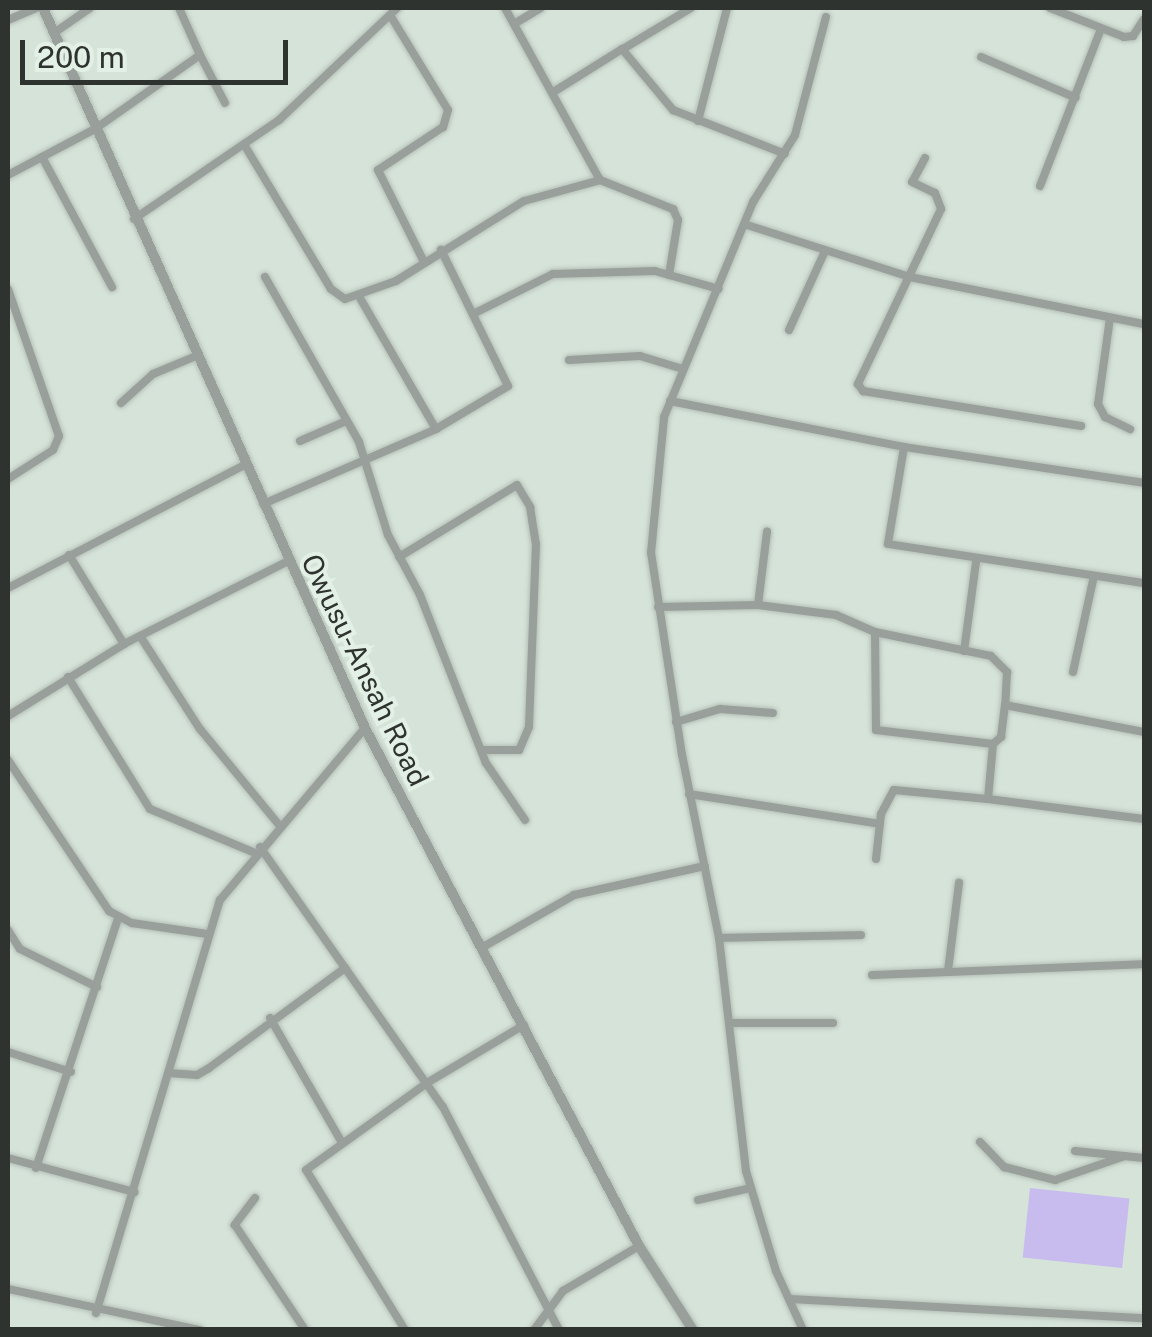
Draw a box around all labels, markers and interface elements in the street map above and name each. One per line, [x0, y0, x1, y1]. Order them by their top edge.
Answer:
scale bar [25, 20, 292, 82]
text: 200 m [37, 39, 125, 75]
street label: Owusu-Ansah Road [294, 549, 436, 791]

